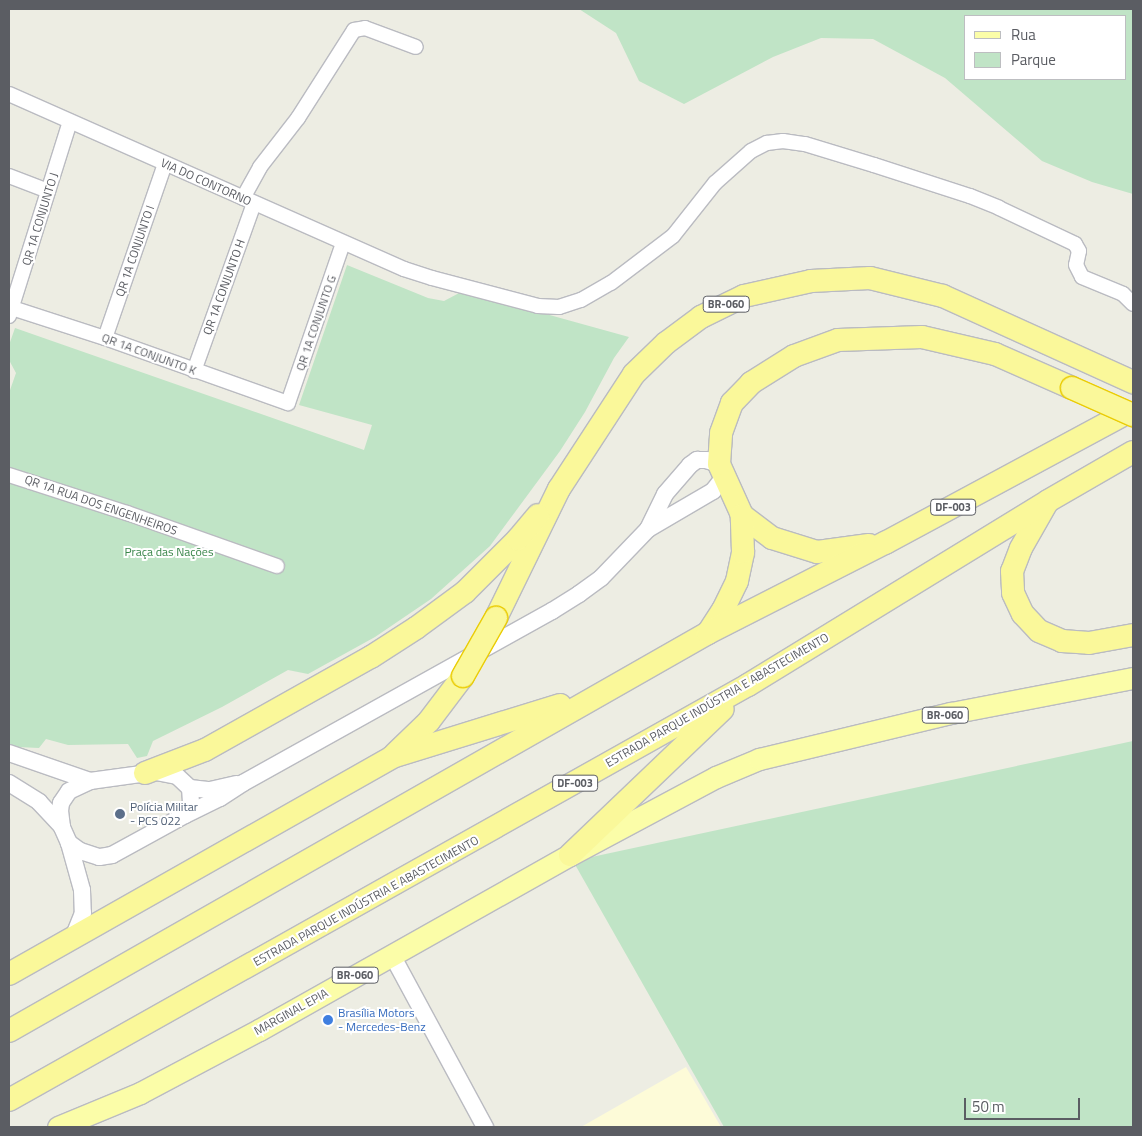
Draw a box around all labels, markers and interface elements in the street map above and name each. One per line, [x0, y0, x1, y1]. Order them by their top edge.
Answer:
legend [964, 15, 1127, 80]
text: Rua [1011, 23, 1036, 46]
text: Parque [1011, 48, 1056, 71]
street label: VIA DO CONTORNO [158, 156, 254, 208]
street label: QR 1A CONJUNTO J [19, 171, 61, 267]
street label: QR 1A CONJUNTO I [113, 203, 157, 299]
street label: QR 1A CONJUNTO H [200, 237, 248, 337]
street label: QR 1A CONJUNTO G [293, 273, 339, 373]
road number: BR-060 [702, 296, 750, 312]
street label: QR 1A CONJUNTO K [100, 330, 198, 378]
street label: QR 1A RUA DOS ENGENHEIROS [23, 472, 179, 538]
road number: DF-003 [929, 498, 977, 516]
park label: Praça das Nações [124, 545, 214, 559]
street label: ESTRADA PARQUE INDÚSTRIA E ABASTECIMENTO [603, 630, 831, 770]
road number: BR-060 [921, 706, 969, 724]
road number: DF-003 [551, 774, 599, 791]
place label: Polícia Militar - PCS 022 [130, 800, 198, 828]
marker: Polícia Militar - PCS 022 [114, 808, 126, 820]
street label: ESTRADA PARQUE INDÚSTRIA E ABASTECIMENTO [251, 833, 481, 969]
road number: BR-060 [331, 966, 379, 984]
street label: MARGINAL EPIA [251, 986, 331, 1038]
place label: Brasília Motors - Mercedes-Benz [338, 1006, 426, 1034]
marker: Brasília Motors - Mercedes-Benz [322, 1014, 334, 1026]
scale bar [967, 1088, 1083, 1120]
text: 50 m [972, 1095, 1005, 1118]

